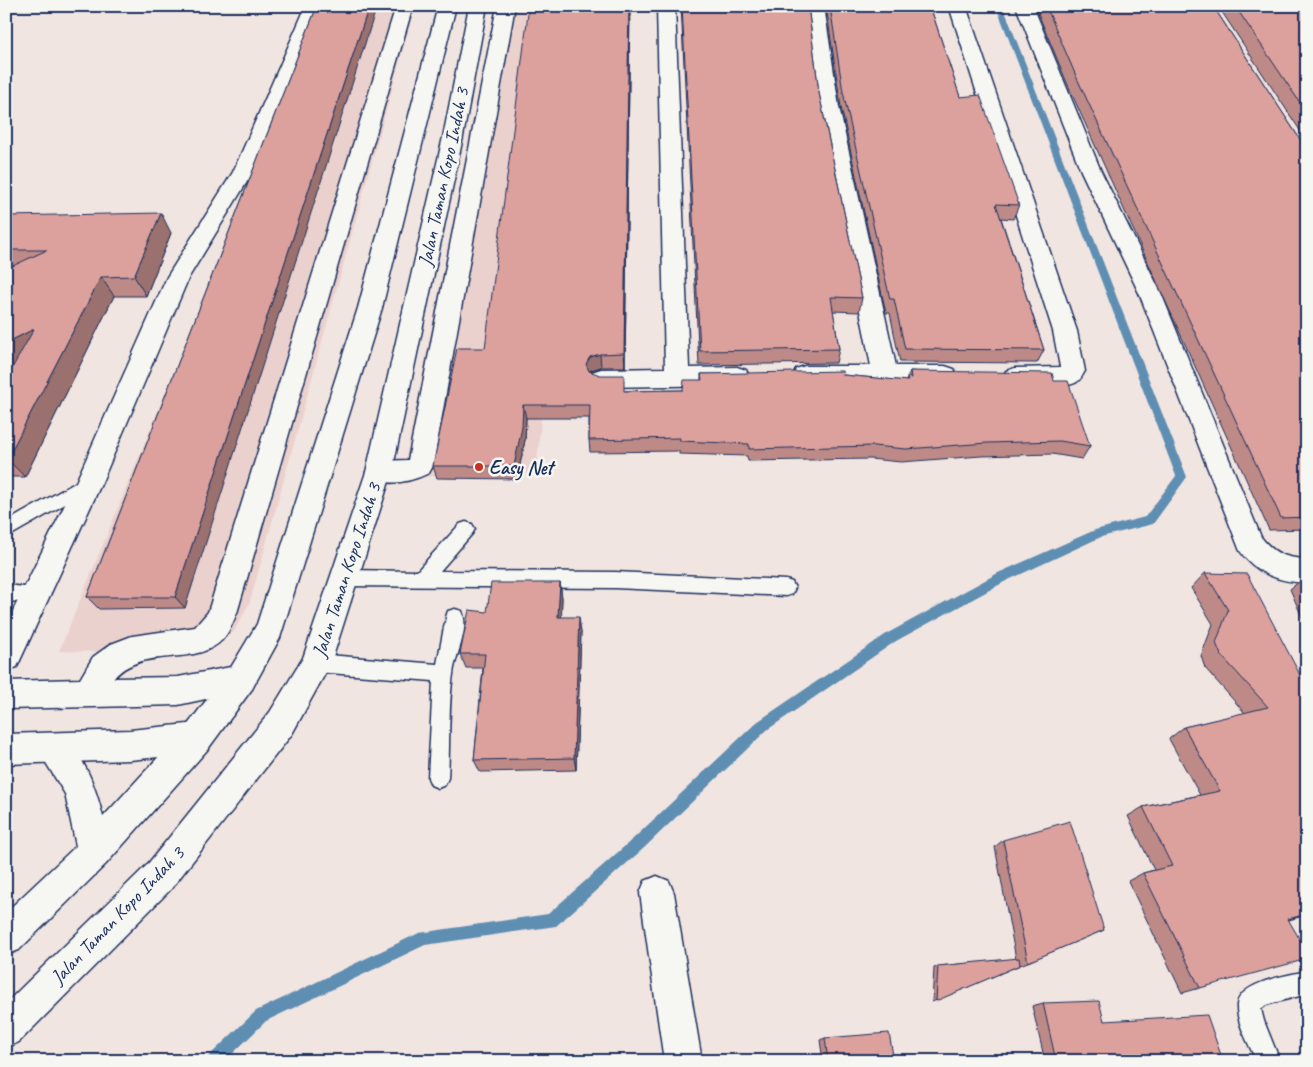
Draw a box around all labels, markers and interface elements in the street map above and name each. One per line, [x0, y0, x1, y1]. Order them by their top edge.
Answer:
street label: Jalan Taman Kopo Indah 3 [412, 84, 475, 270]
place label: Easy Net [489, 455, 556, 481]
marker: Easy Net [473, 461, 485, 473]
street label: Jalan Taman Kopo Indah 3 [306, 478, 387, 661]
street label: Jalan Taman Kopo Indah 3 [45, 840, 191, 990]

